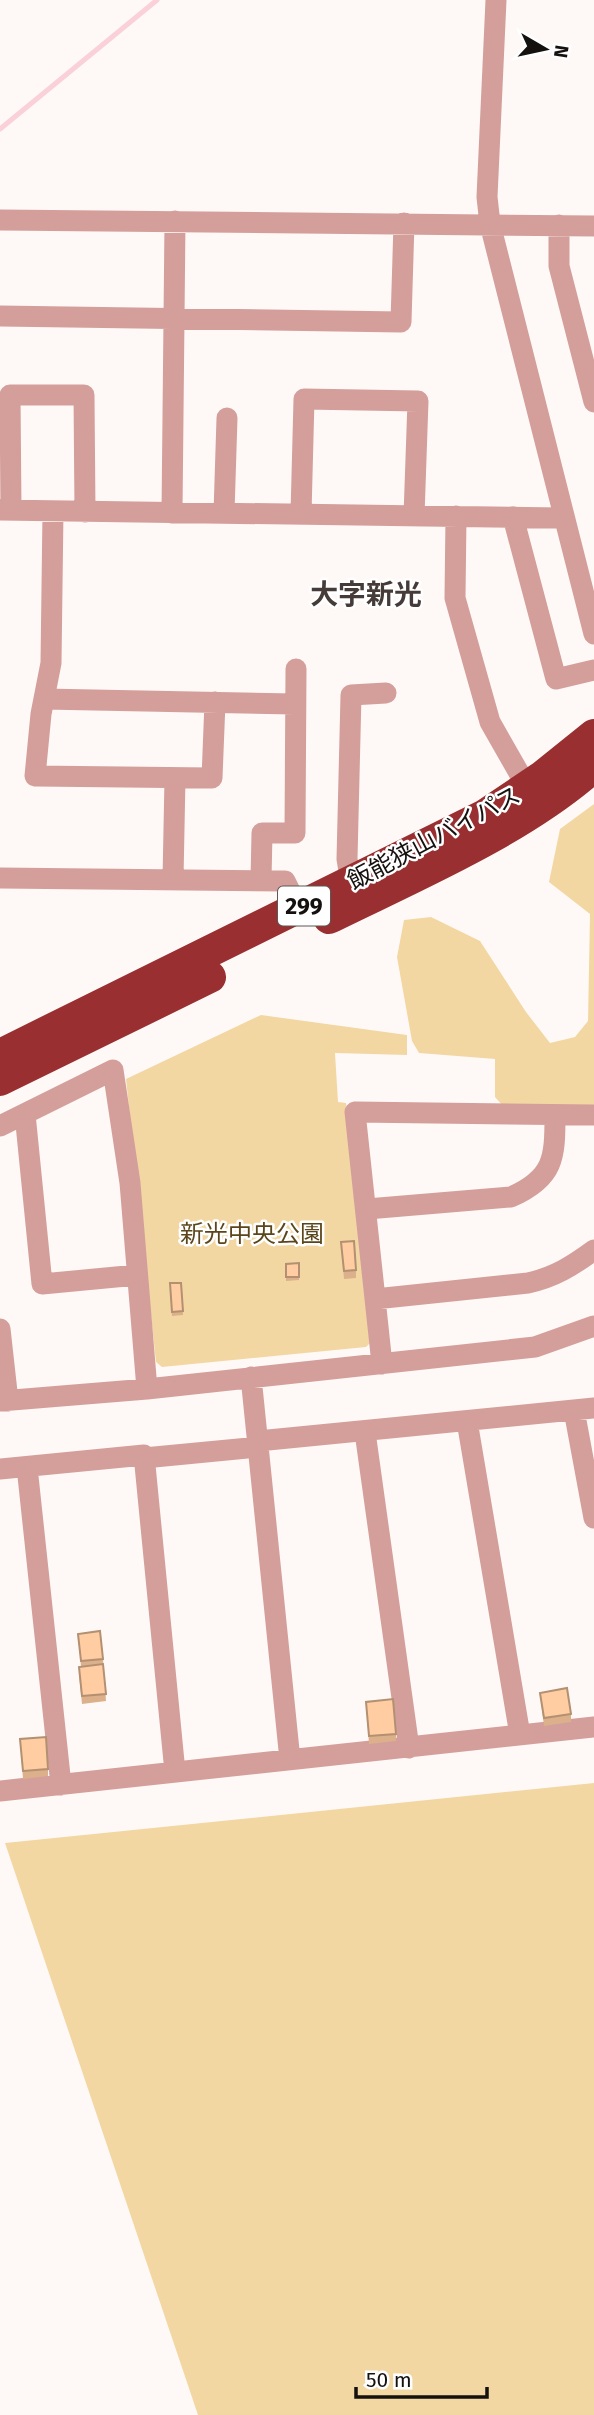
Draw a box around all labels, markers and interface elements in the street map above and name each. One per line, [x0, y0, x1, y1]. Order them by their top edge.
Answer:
north arrow [510, 14, 580, 84]
text: N [549, 44, 574, 60]
district label: 大字新光 [310, 578, 422, 611]
street label: 飯能狭山バイパス [343, 781, 525, 895]
road number: 299 [278, 886, 330, 925]
park label: 新光中央公園 [180, 1220, 324, 1248]
scale bar [356, 2356, 487, 2400]
text: 50 m [366, 2367, 412, 2393]

